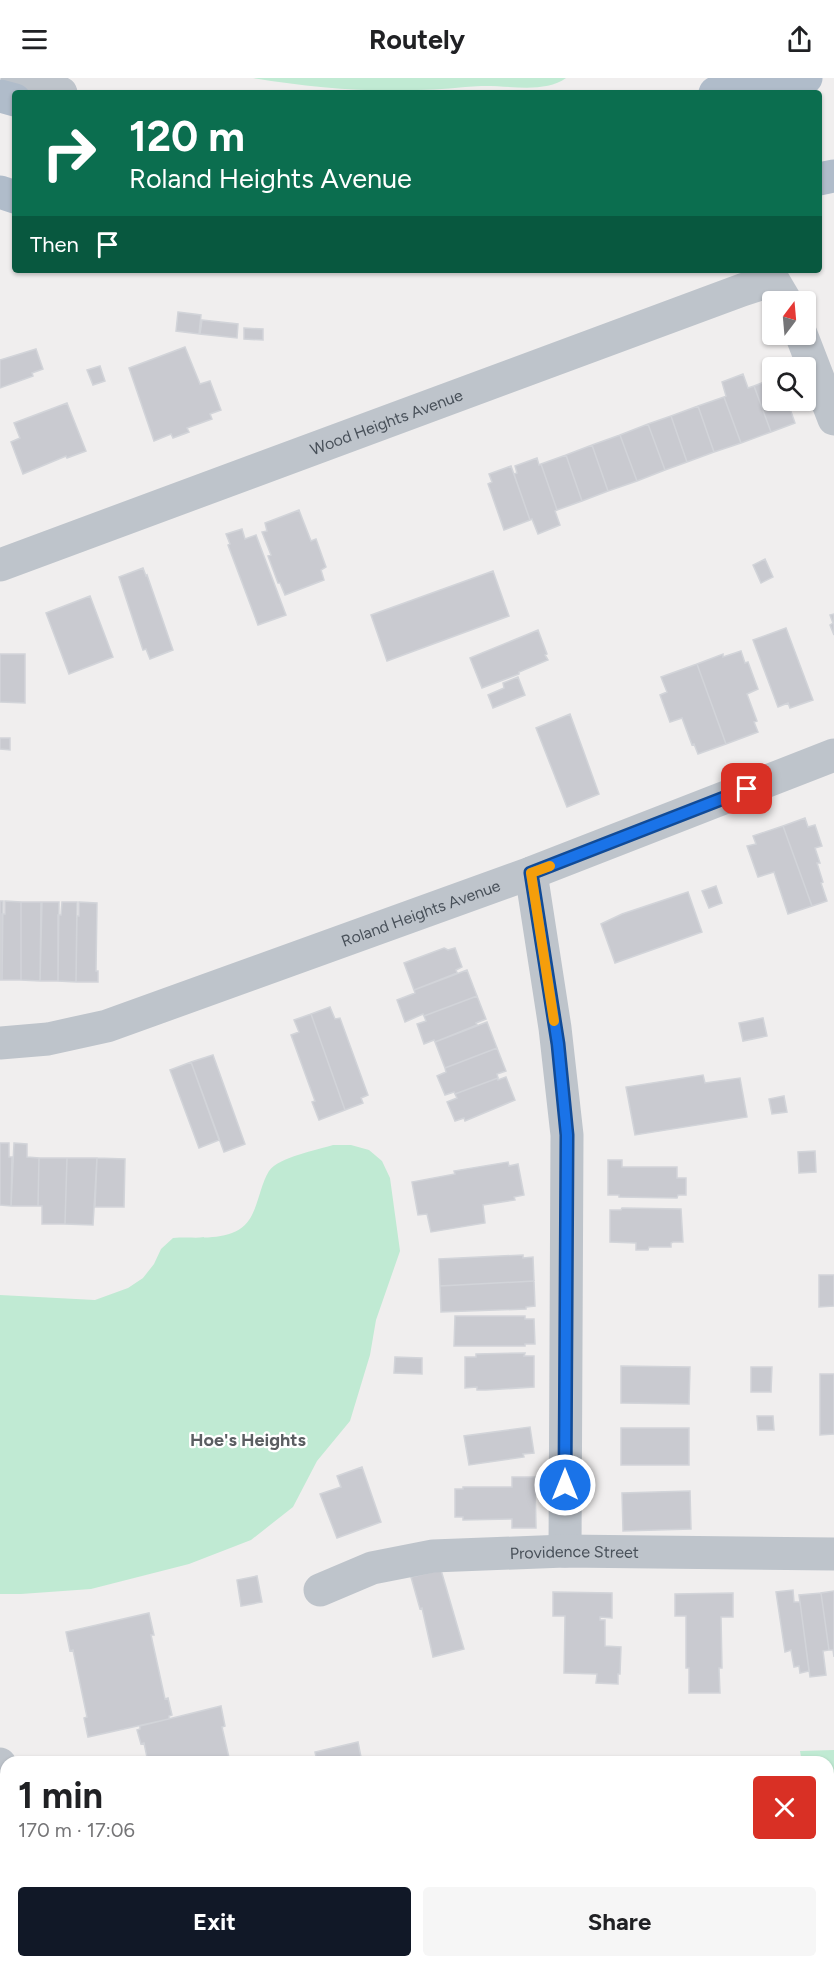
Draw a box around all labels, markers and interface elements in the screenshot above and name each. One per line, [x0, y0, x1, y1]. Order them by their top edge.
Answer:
icon: menu [18, 23, 51, 56]
text: Routely [369, 23, 465, 56]
icon: share [783, 23, 816, 56]
text: 120 m [129, 111, 245, 162]
icon: right [30, 114, 108, 192]
text: Roland Heights Avenue [129, 162, 412, 195]
icon: arrive [91, 228, 124, 261]
text: Then [30, 231, 79, 258]
north arrow [762, 291, 816, 345]
map controls [762, 291, 816, 411]
button: search [762, 357, 816, 411]
street label: Wood Heights Avenue [307, 385, 465, 459]
pin [721, 763, 772, 814]
icon: arrive [730, 772, 763, 805]
street label: Roland Heights Avenue [338, 875, 503, 950]
district label: Hoe's Heights [190, 1429, 307, 1451]
position arrow [533, 1453, 597, 1517]
street label: Providence Street [509, 1541, 639, 1563]
text: 1 min [18, 1774, 103, 1817]
button: close [753, 1776, 816, 1839]
text: 170 m · 17:06 [18, 1818, 135, 1842]
button: Exit [18, 1887, 411, 1956]
button: Share [423, 1887, 816, 1956]

